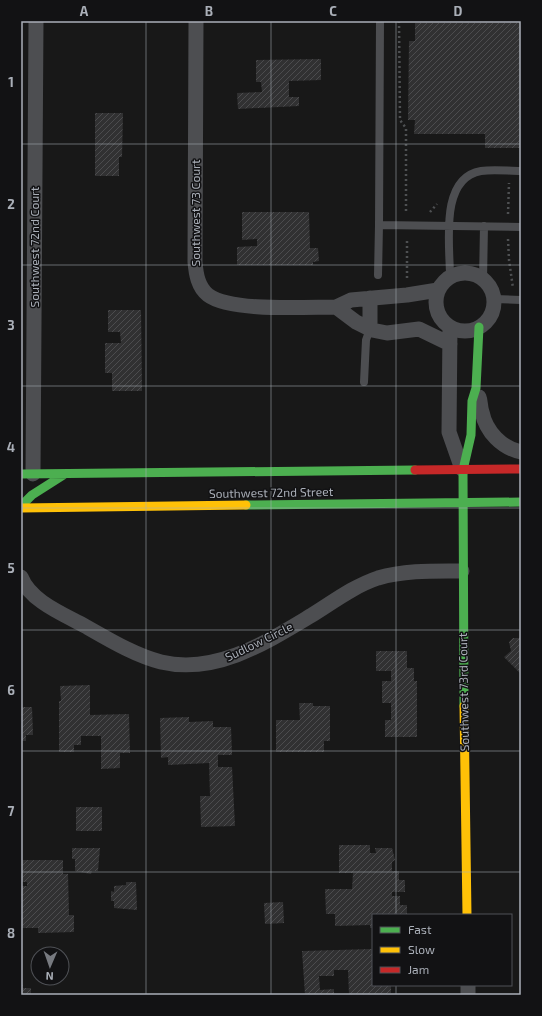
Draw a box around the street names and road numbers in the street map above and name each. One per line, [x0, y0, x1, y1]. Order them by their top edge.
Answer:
street label: Southwest 73 Court [188, 159, 202, 266]
street label: Southwest 72nd Court [27, 186, 41, 307]
street label: Southwest 72nd Street [209, 484, 334, 500]
street label: Sudlow Circle [222, 619, 295, 663]
street label: Southwest 73rd Court [455, 632, 471, 751]

